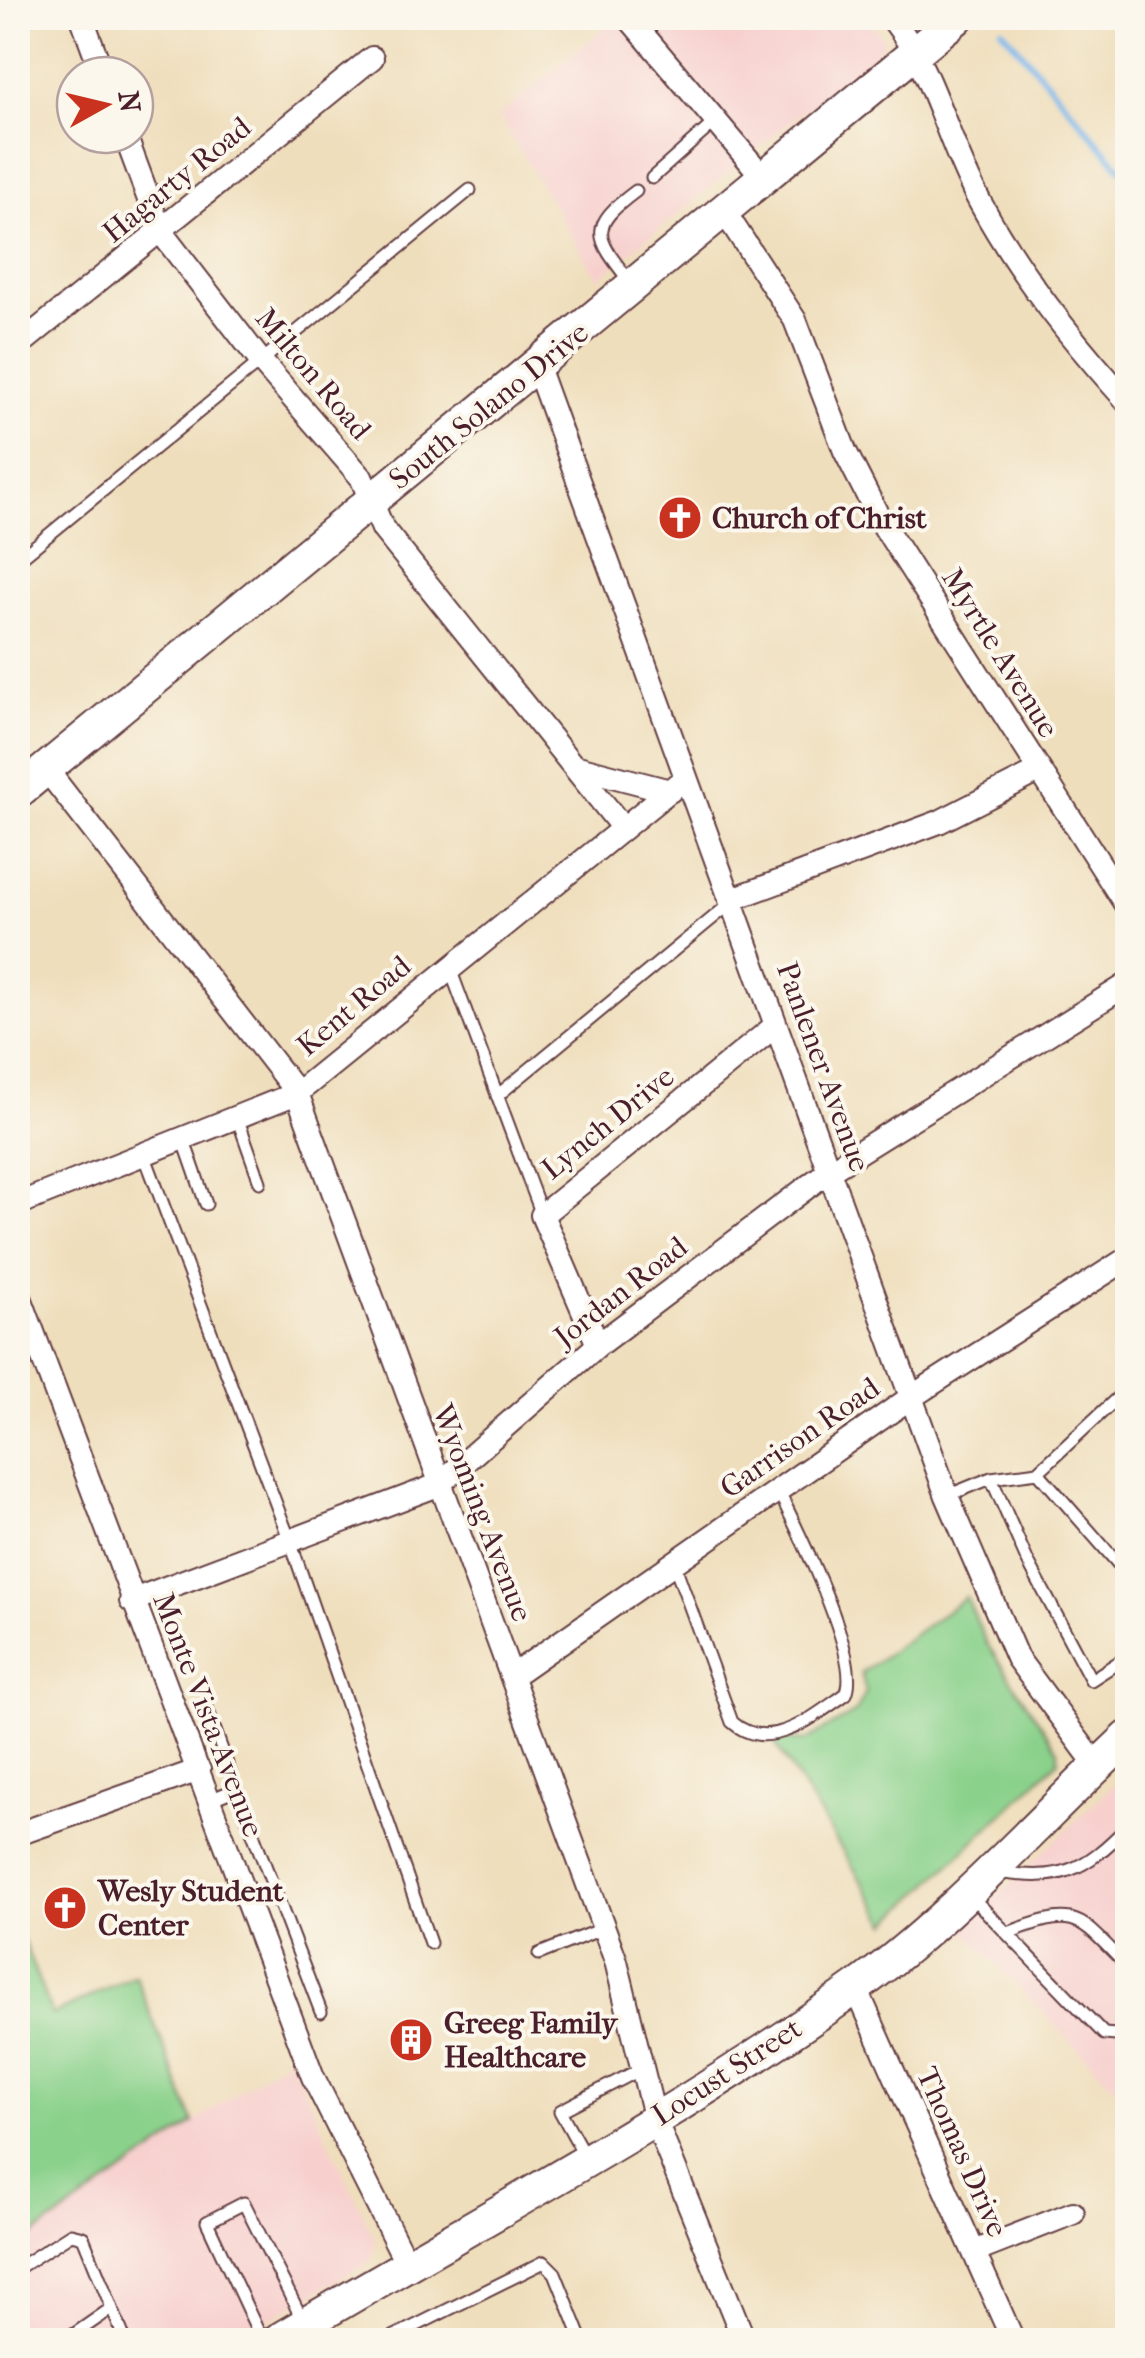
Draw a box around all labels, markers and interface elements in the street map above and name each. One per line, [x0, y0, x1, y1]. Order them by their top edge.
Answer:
north arrow [55, 55, 155, 155]
text: N [111, 89, 147, 115]
street label: Hagarty Road [96, 109, 259, 250]
street label: Milton Road [248, 301, 379, 447]
street label: South Solano Drive [382, 315, 596, 497]
church icon: Church of Christ [657, 495, 703, 541]
place label: Church of Christ [712, 501, 927, 536]
street label: Myrtle Avenue [934, 562, 1066, 744]
street label: Kent Road [290, 948, 418, 1064]
street label: Panlener Avenue [769, 958, 877, 1177]
street label: Lynch Drive [535, 1059, 681, 1187]
street label: Jordan Road [546, 1229, 695, 1356]
street label: Garrison Road [714, 1370, 887, 1506]
street label: Wyoming Avenue [424, 1399, 540, 1627]
street label: Monte Vista Avenue [145, 1588, 271, 1842]
place label: Wesly Student Center [96, 1874, 284, 1943]
church icon: Wesly Student Center [42, 1885, 88, 1931]
place label: Greeg Family Healthcare [444, 2006, 619, 2075]
street label: Locust Street [646, 2011, 808, 2133]
building icon: Greeg Family Healthcare [388, 2017, 434, 2063]
street label: Thomas Drive [909, 2062, 1015, 2242]

